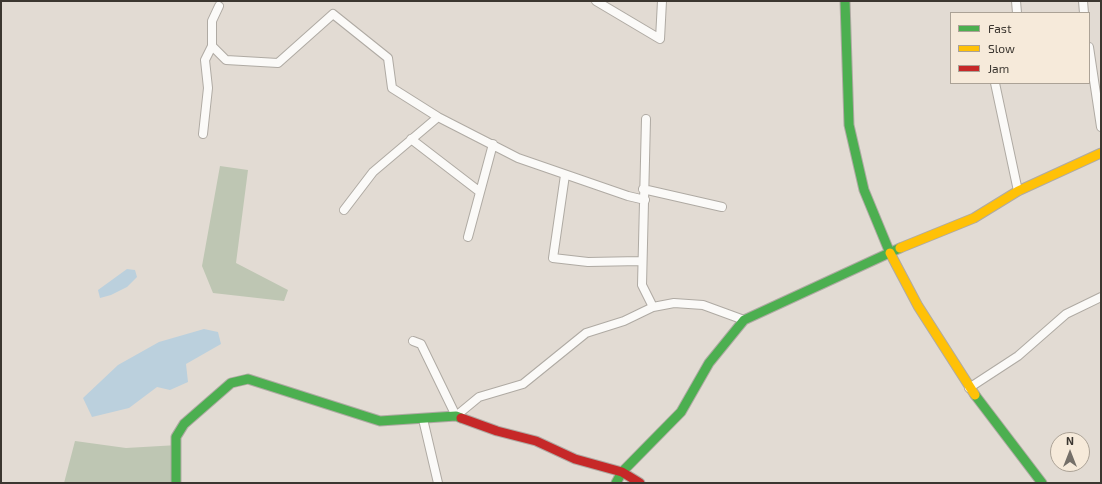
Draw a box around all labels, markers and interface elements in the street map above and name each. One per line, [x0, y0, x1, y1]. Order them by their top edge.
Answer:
legend [950, 12, 1090, 84]
text: Fast [988, 21, 1011, 35]
text: Slow [988, 41, 1015, 55]
text: Jam [988, 61, 1009, 75]
north arrow [1050, 432, 1090, 472]
text: N [1066, 434, 1074, 447]

